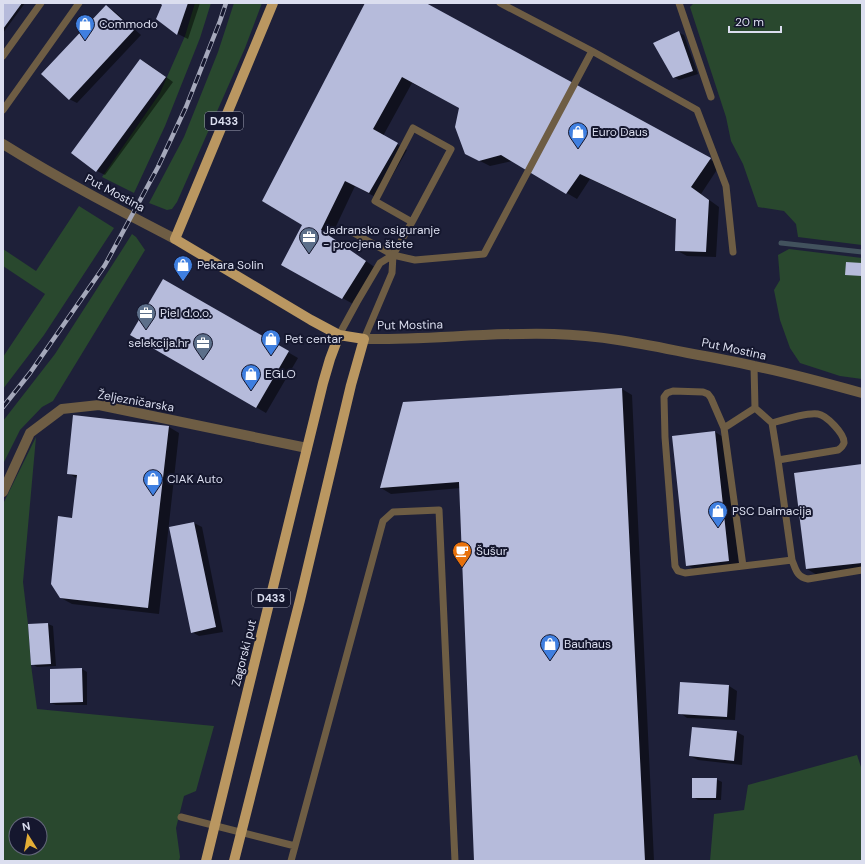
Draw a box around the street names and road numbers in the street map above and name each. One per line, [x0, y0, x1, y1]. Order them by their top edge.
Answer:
road number: D433 [205, 112, 243, 130]
street label: Put Mostina [82, 171, 148, 215]
street label: Put Mostina [377, 316, 443, 334]
street label: Put Mostina [700, 334, 768, 364]
street label: Željezničarska [97, 386, 175, 416]
road number: D433 [252, 589, 290, 607]
street label: Zagorski put [228, 618, 260, 688]

